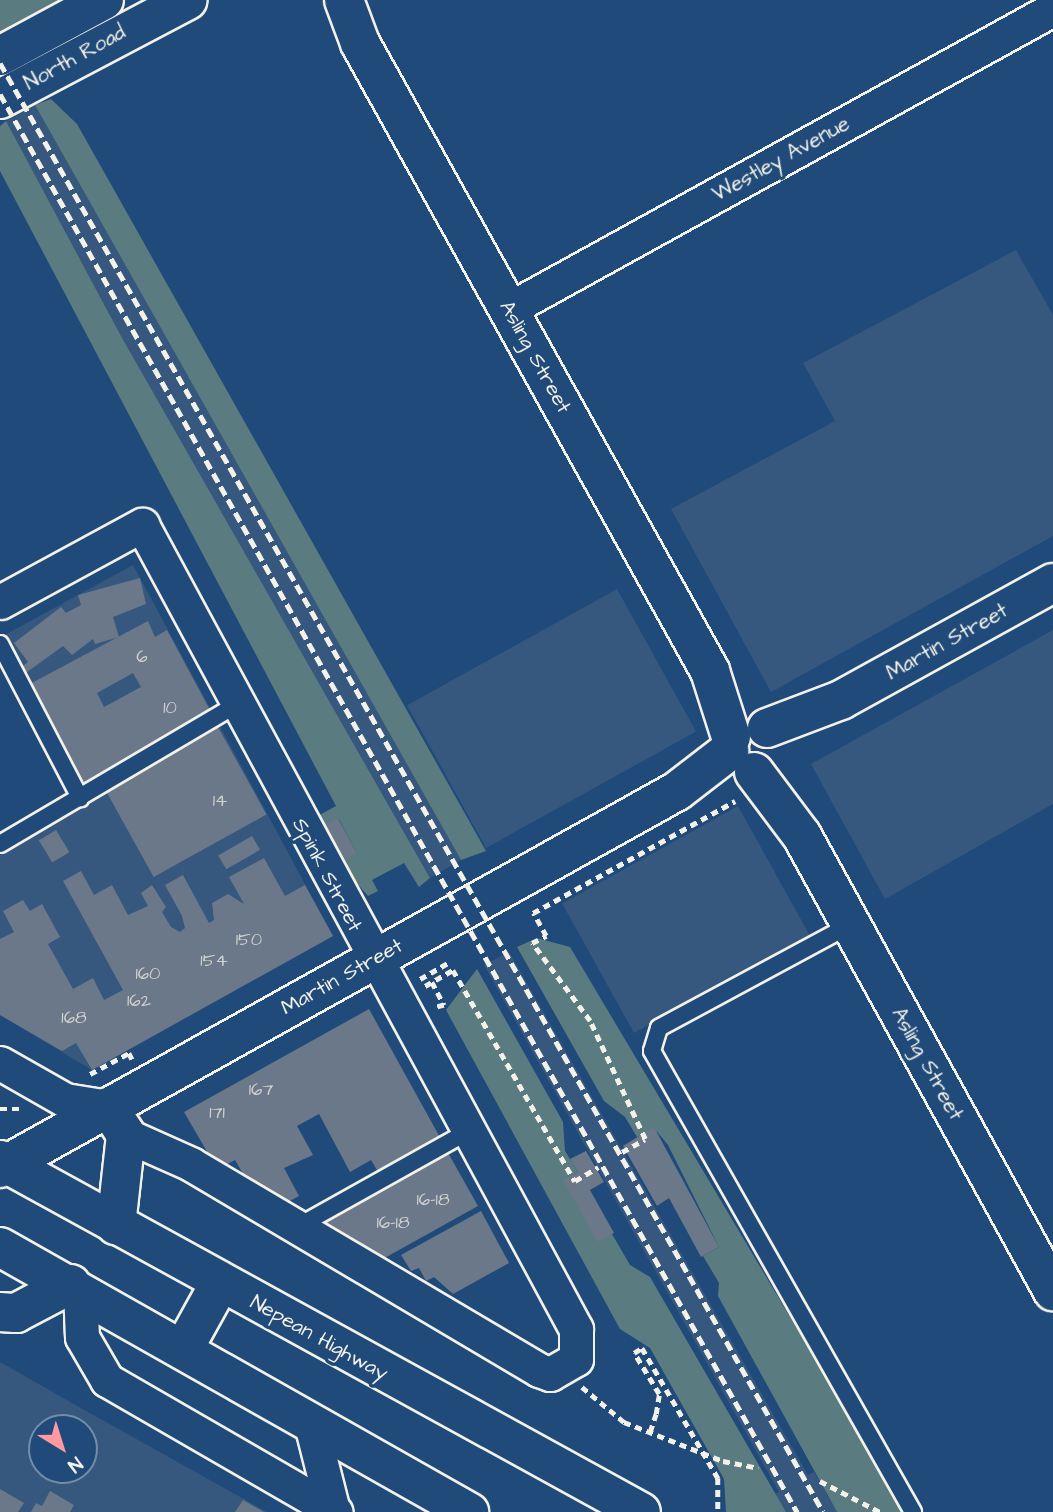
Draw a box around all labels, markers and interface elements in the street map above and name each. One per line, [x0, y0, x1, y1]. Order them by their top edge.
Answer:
street label: North Road [20, 20, 130, 96]
street label: Westley Avenue [708, 111, 854, 207]
street label: Asling Street [494, 296, 576, 418]
street label: Martin Street [882, 598, 1012, 686]
house number: 6 [136, 646, 148, 668]
house number: 10 [163, 697, 177, 719]
house number: 14 [213, 790, 227, 812]
street label: Spink Street [287, 814, 367, 936]
house number: 150 [236, 929, 262, 951]
street label: Martin Street [277, 933, 407, 1021]
house number: 154 [200, 950, 228, 972]
house number: 160 [136, 963, 160, 985]
house number: 162 [127, 990, 151, 1012]
street label: Asling Street [886, 1003, 968, 1125]
house number: 168 [61, 1007, 87, 1029]
house number: 167 [249, 1079, 273, 1101]
house number: 171 [209, 1102, 225, 1124]
house number: 16-18 [416, 1189, 450, 1211]
house number: 16-18 [376, 1212, 410, 1234]
street label: Nepean Highway [246, 1290, 392, 1386]
north arrow [28, 1414, 98, 1484]
text: N [62, 1450, 88, 1479]

